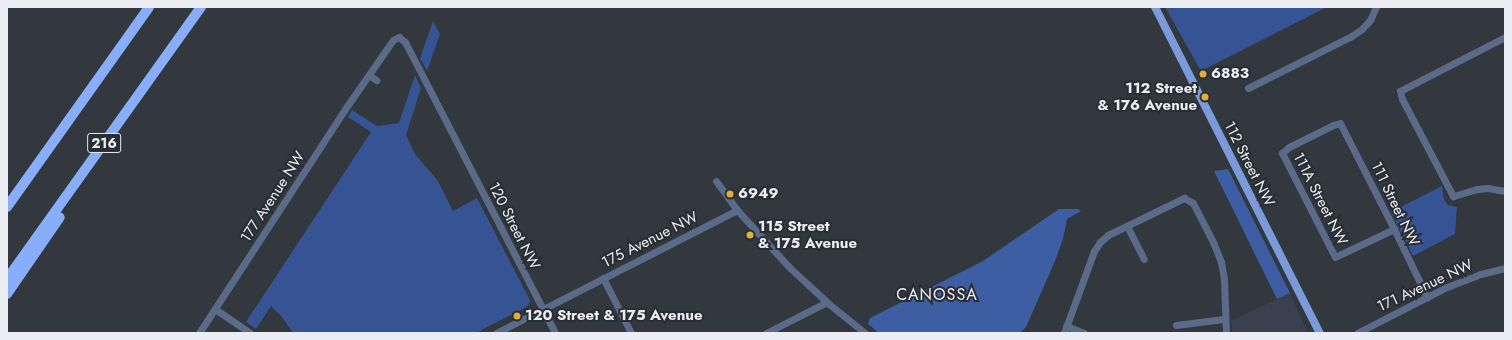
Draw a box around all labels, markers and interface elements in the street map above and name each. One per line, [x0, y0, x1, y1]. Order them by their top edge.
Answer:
place label: 6883 [1211, 65, 1249, 83]
marker: 6883 [1198, 69, 1208, 79]
place label: 112 Street & 176 Avenue [1098, 79, 1197, 114]
marker: 112 Street & 176 Avenue [1200, 92, 1210, 102]
street label: 112 Street NW [1220, 118, 1278, 210]
road number: 216 [87, 131, 121, 155]
street label: 177 Avenue NW [237, 148, 309, 246]
street label: 111A Street NW [1289, 150, 1351, 248]
street label: 111 Street NW [1367, 159, 1423, 249]
street label: 120 Street NW [484, 179, 544, 273]
place label: 6949 [738, 185, 779, 203]
marker: 6949 [725, 189, 735, 199]
street label: 175 Avenue NW [599, 208, 701, 272]
place label: 115 Street & 175 Avenue [758, 217, 857, 252]
marker: 115 Street & 175 Avenue [745, 230, 755, 240]
street label: 171 Avenue NW [1374, 256, 1476, 316]
district label: CANOSSA [896, 285, 978, 305]
place label: 120 Street & 175 Avenue [525, 307, 702, 325]
marker: 120 Street & 175 Avenue [512, 311, 522, 321]

